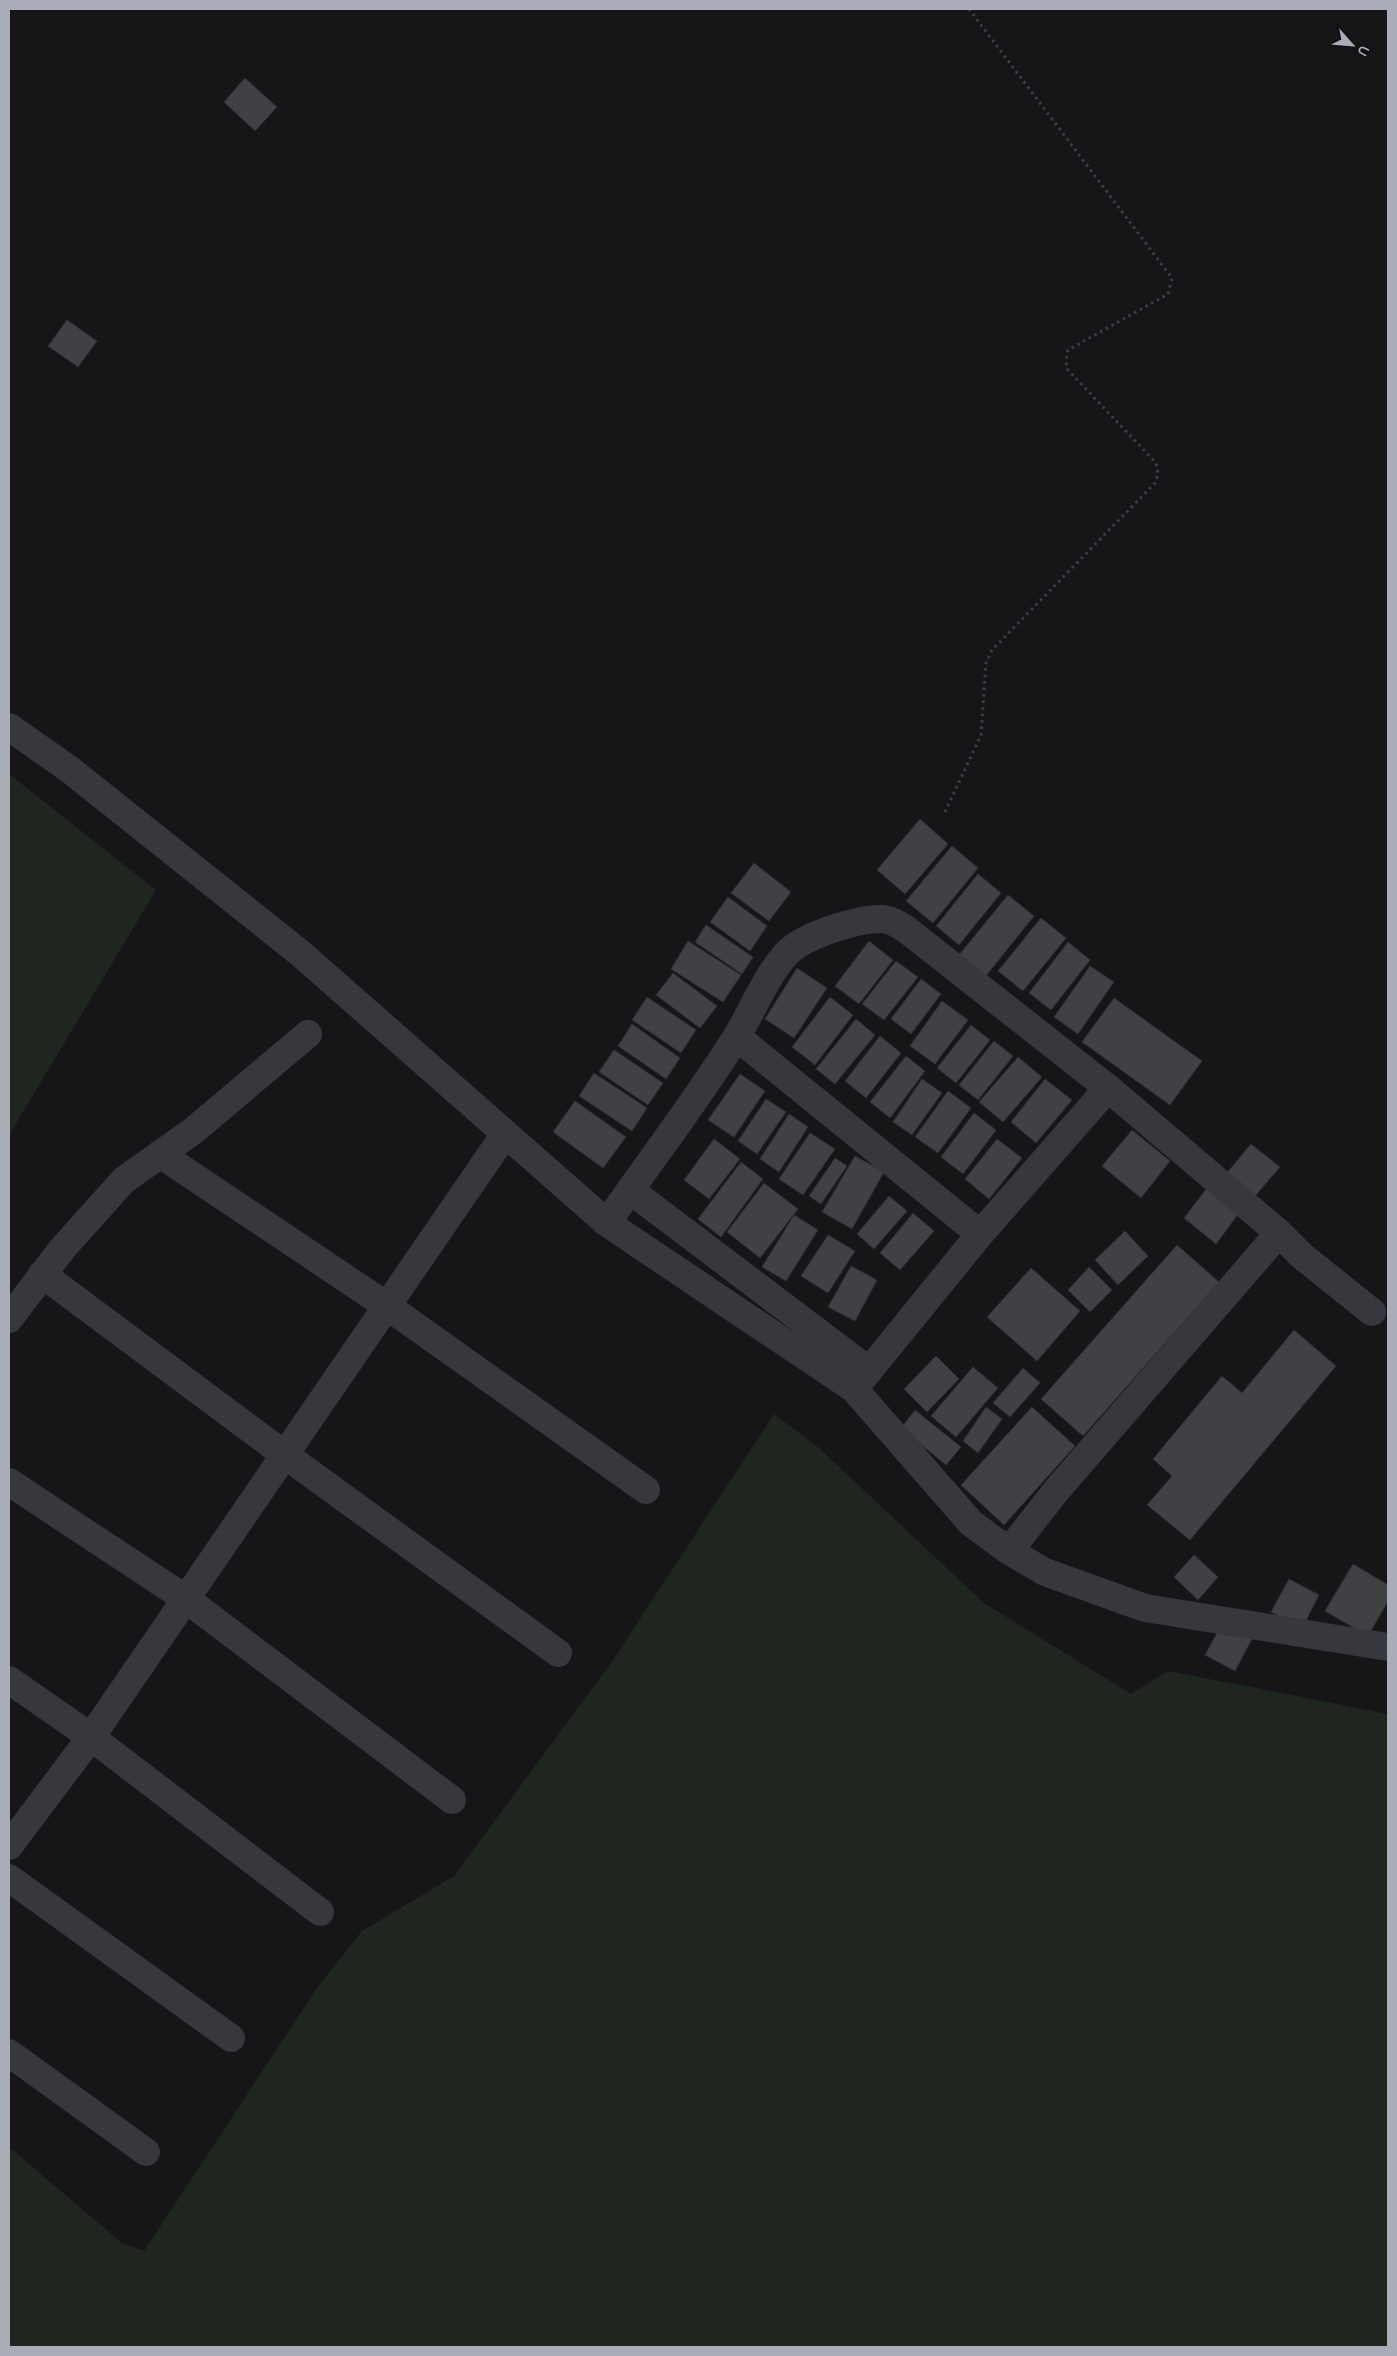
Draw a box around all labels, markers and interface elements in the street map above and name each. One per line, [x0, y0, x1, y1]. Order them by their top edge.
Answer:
north arrow [1327, 20, 1377, 70]
text: U [1353, 42, 1374, 59]

